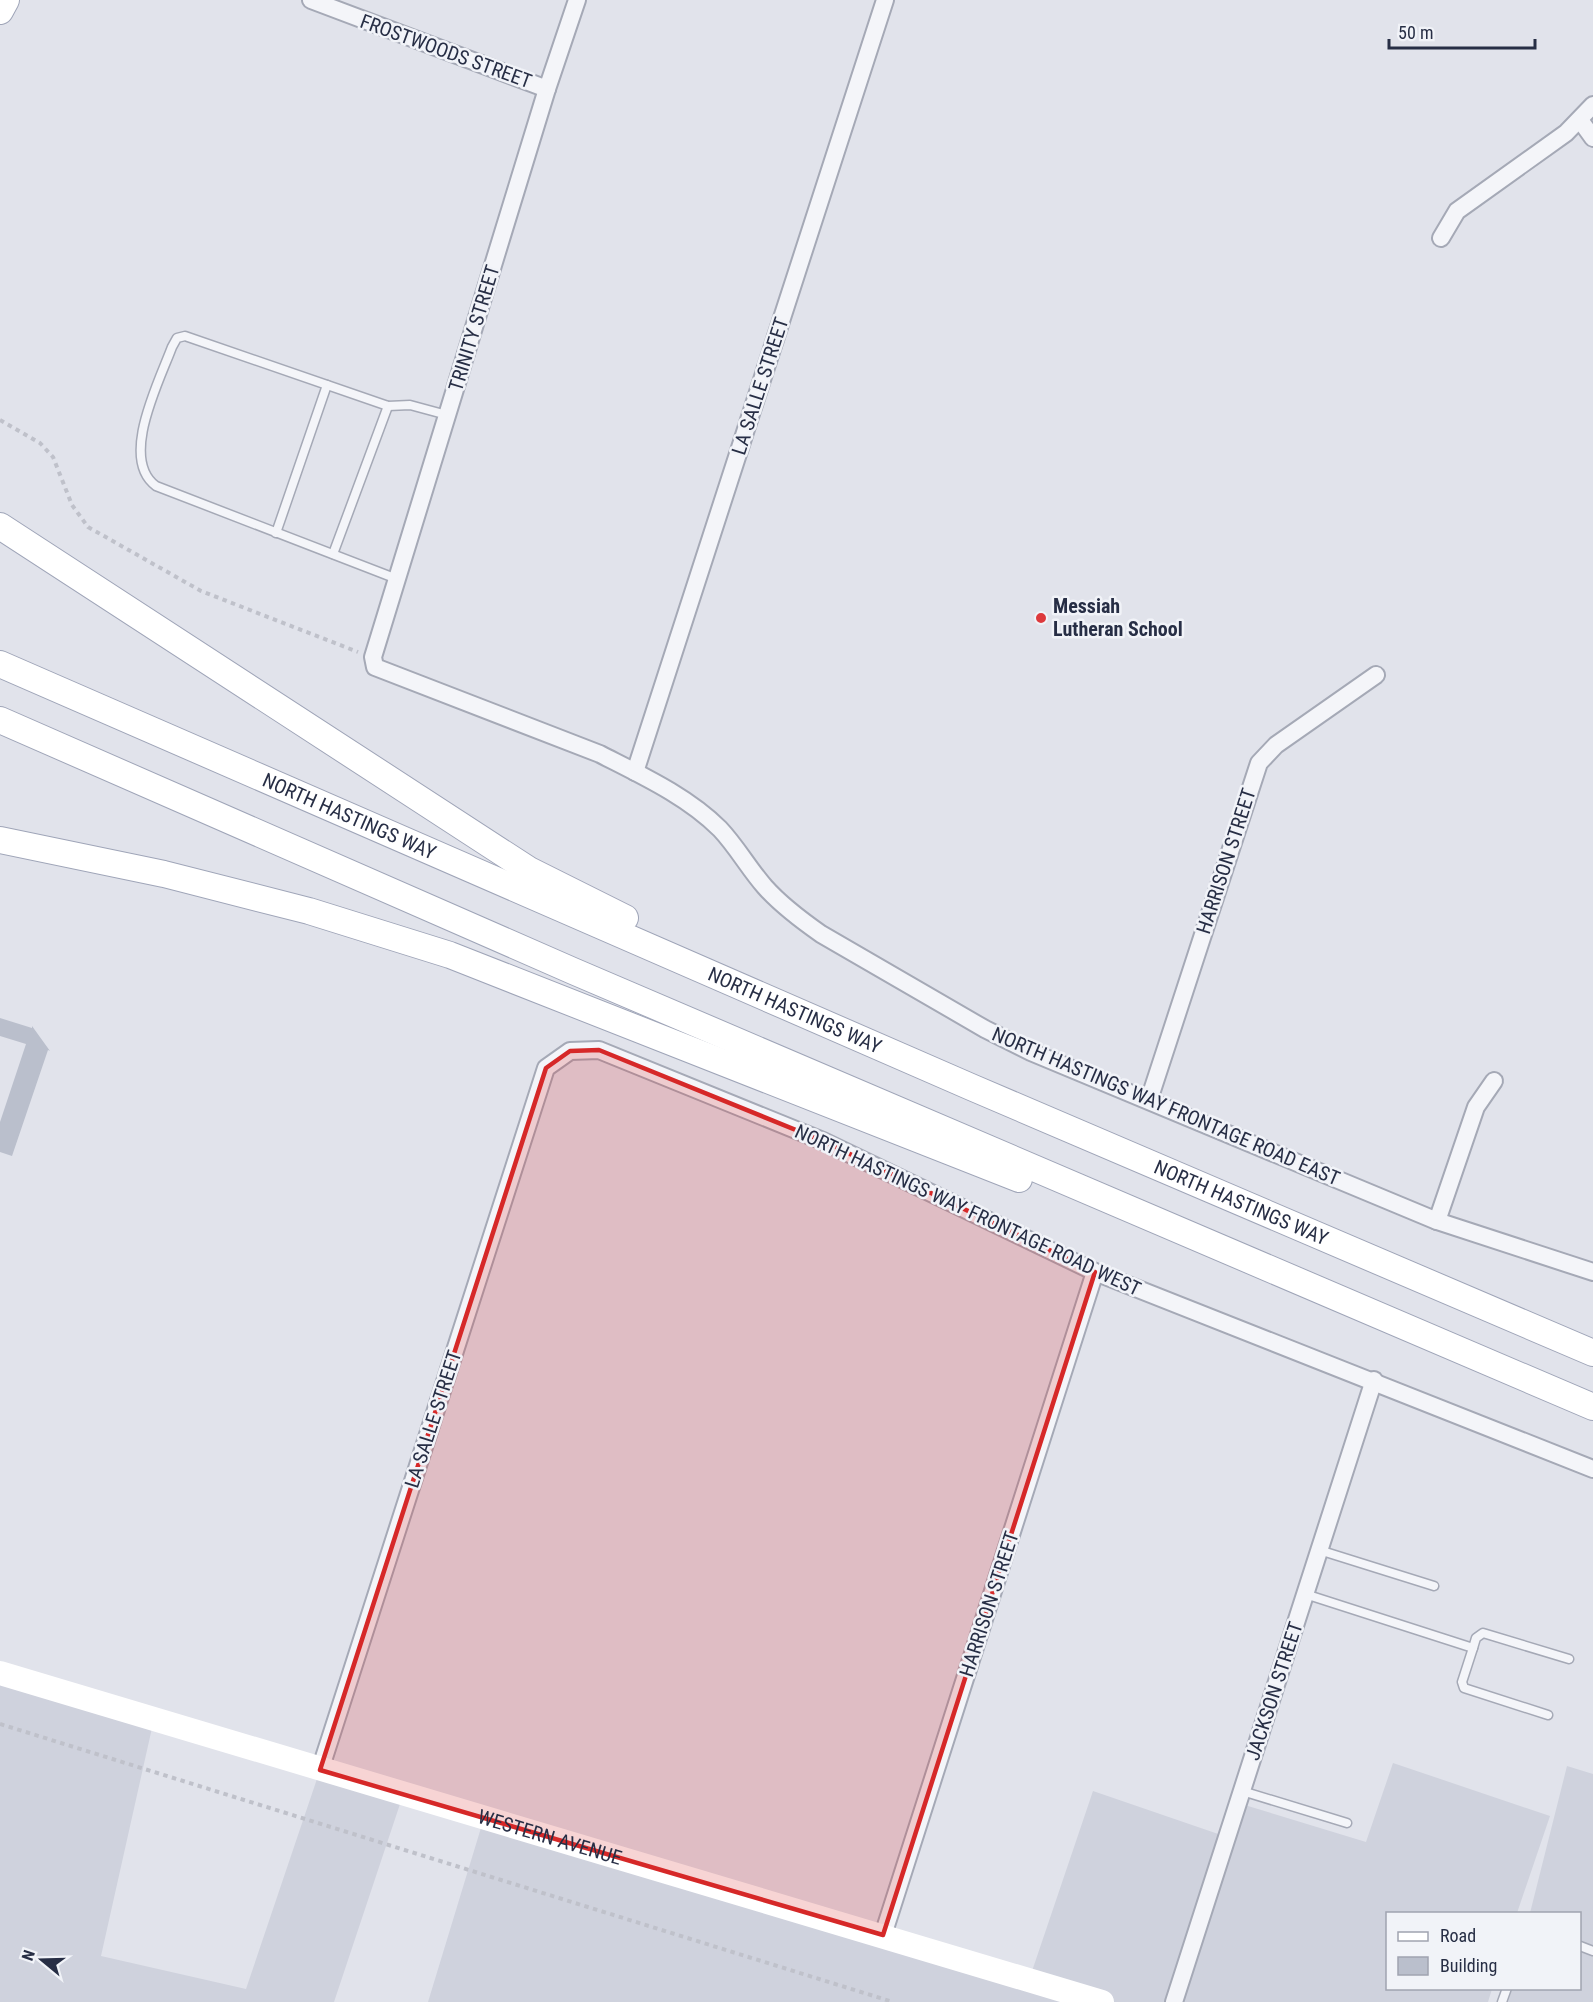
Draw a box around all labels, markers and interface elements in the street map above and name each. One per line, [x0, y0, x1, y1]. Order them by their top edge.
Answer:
street label: FROSTWOODS STREET [357, 9, 535, 93]
scale bar [1389, 12, 1534, 50]
text: 50 m [1398, 22, 1433, 43]
street label: TRINITY STREET [443, 262, 505, 394]
street label: LA SALLE STREET [726, 314, 794, 458]
place label: Messiah Lutheran School [1053, 594, 1183, 641]
marker: Messiah Lutheran School [1034, 611, 1048, 625]
street label: NORTH HASTINGS WAY [259, 768, 440, 865]
street label: HARRISON STREET [1191, 785, 1261, 937]
street label: NORTH HASTINGS WAY [704, 962, 886, 1059]
street label: NORTH HASTINGS WAY FRONTAGE ROAD EAST [989, 1022, 1343, 1190]
street label: NORTH HASTINGS WAY FRONTAGE ROAD WEST [791, 1119, 1145, 1301]
street label: NORTH HASTINGS WAY [1151, 1155, 1332, 1251]
street label: LA SALLE STREET [399, 1347, 467, 1491]
street label: HARRISON STREET [954, 1528, 1024, 1680]
street label: JACKSON STREET [1240, 1619, 1308, 1763]
street label: WESTERN AVENUE [475, 1804, 625, 1870]
legend [1386, 1912, 1581, 1990]
text: Road [1440, 1925, 1476, 1946]
north arrow [12, 1930, 72, 1990]
text: N [18, 1948, 39, 1963]
text: Building [1440, 1955, 1497, 1976]

